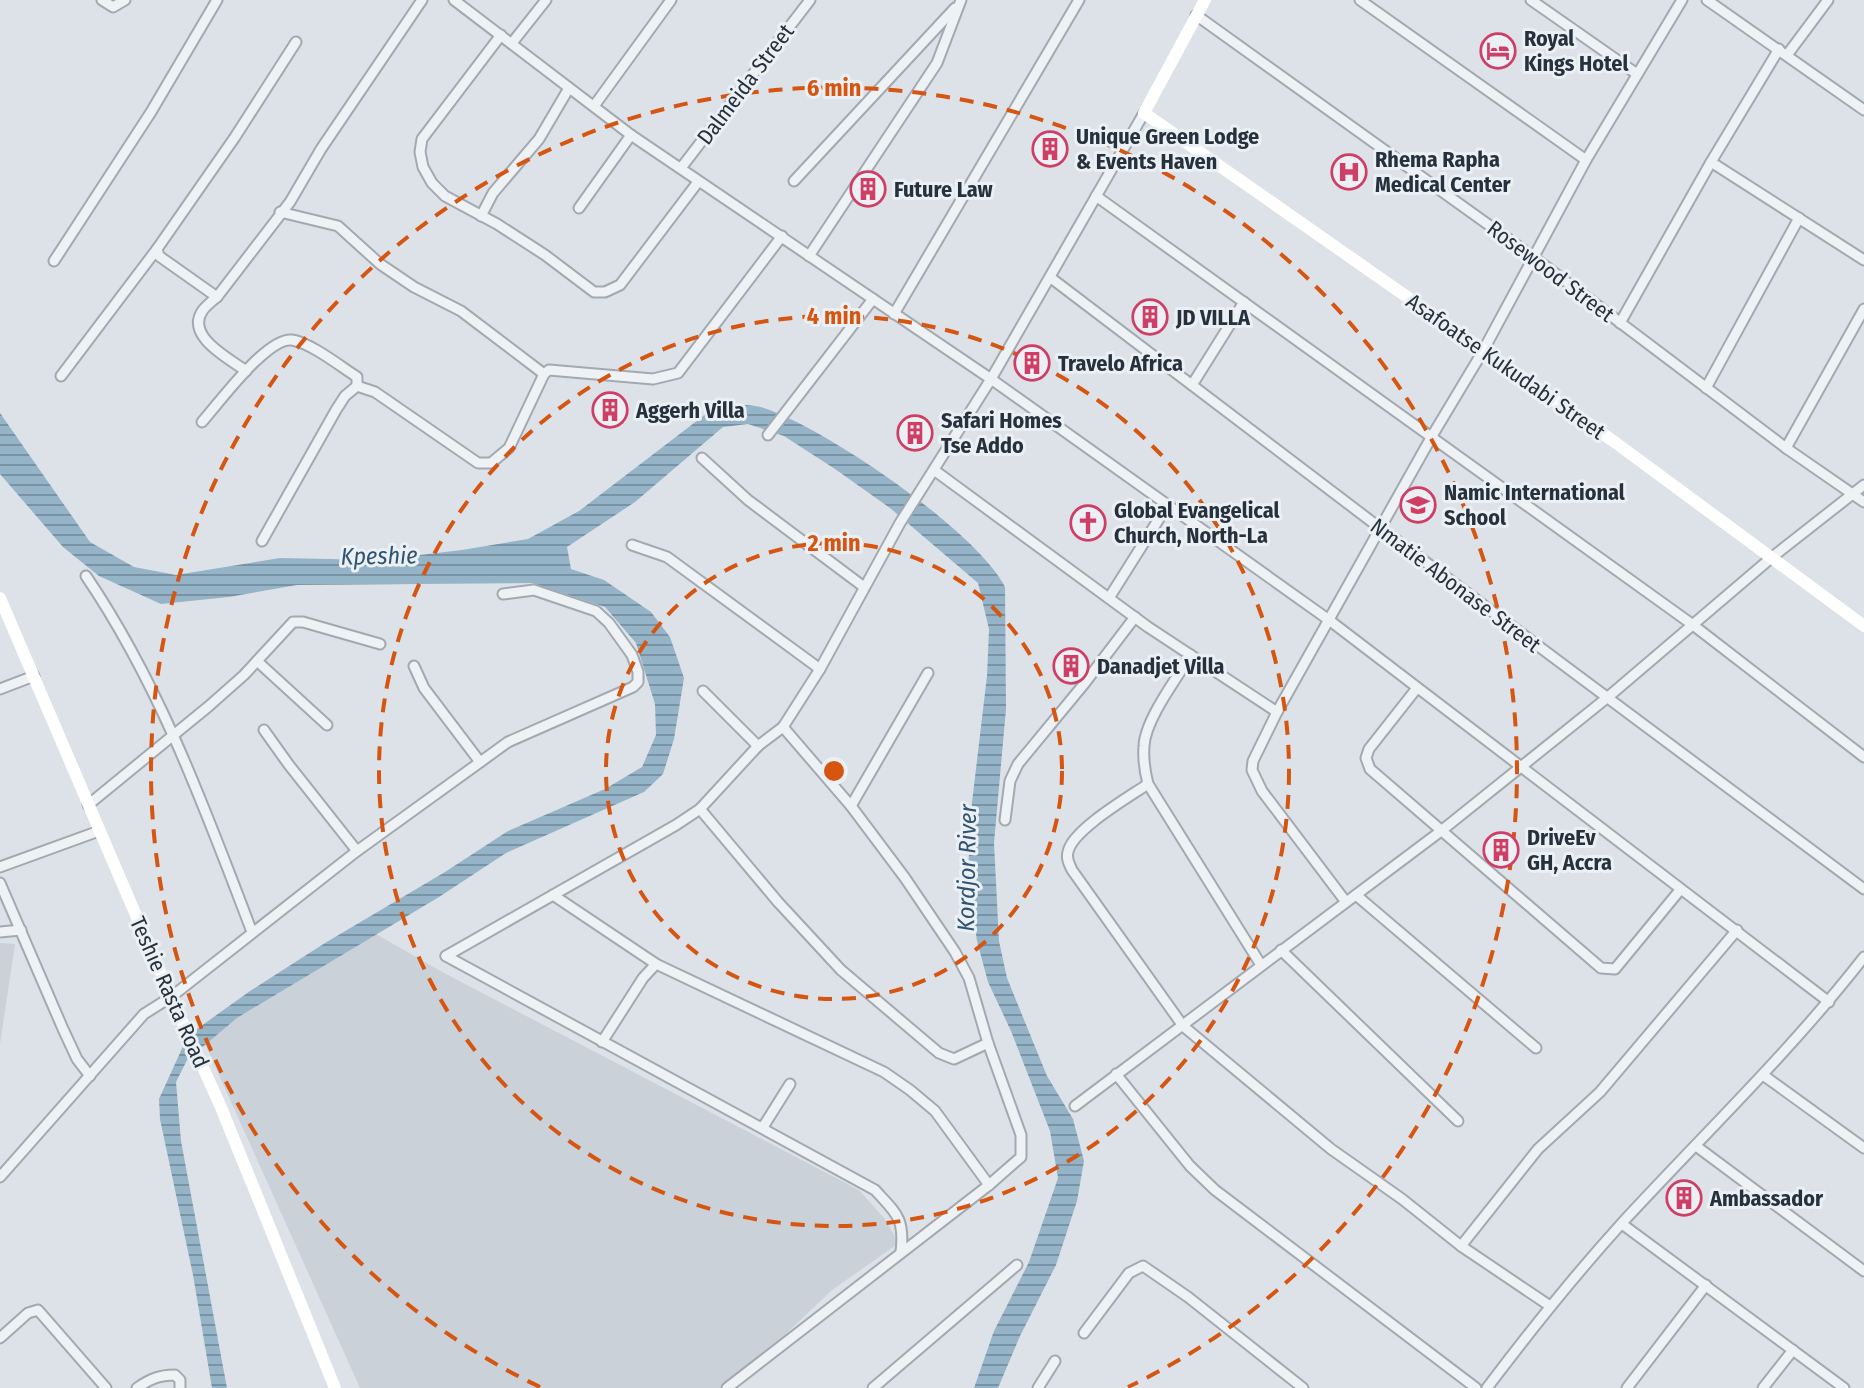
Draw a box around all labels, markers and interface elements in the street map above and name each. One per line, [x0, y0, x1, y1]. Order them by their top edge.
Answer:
street label: Dalmeida Street [691, 18, 800, 150]
place label: Royal Kings Hotel [1524, 25, 1629, 77]
hotel icon: Royal Kings Hotel [1479, 32, 1517, 70]
text: 6 min [807, 74, 861, 102]
place label: Unique Green Lodge & Events Haven [1076, 123, 1259, 175]
building icon: Unique Green Lodge & Events Haven [1031, 130, 1069, 168]
place label: Rhema Rapha Medical Center [1375, 146, 1512, 198]
hospital icon: Rhema Rapha Medical Center [1330, 153, 1368, 191]
building icon: Future Law [849, 170, 887, 208]
place label: Future Law [894, 176, 993, 203]
street label: Rosewood Street [1482, 215, 1620, 328]
street label: Asafoatse Kukudabi Street [1401, 288, 1611, 446]
building icon: JD VILLA [1131, 298, 1169, 336]
text: 4 min [807, 302, 861, 330]
place label: JD VILLA [1175, 304, 1251, 331]
building icon: Travelo Africa [1013, 344, 1051, 382]
place label: Travelo Africa [1058, 350, 1183, 377]
building icon: Aggerh Villa [591, 391, 629, 429]
place label: Aggerh Villa [635, 397, 745, 424]
place label: Safari Homes Tse Addo [941, 407, 1062, 459]
building icon: Safari Homes Tse Addo [896, 414, 934, 452]
place label: Namic International School [1444, 479, 1626, 531]
school or university icon: Namic International School [1399, 486, 1437, 524]
place label: Global Evangelical Church, North-La [1114, 497, 1280, 549]
church icon: Global Evangelical Church, North-La [1069, 504, 1107, 542]
street label: Nmatie Abonase Street [1365, 512, 1547, 659]
text: 2 min [806, 529, 861, 557]
water label: Kpeshie [340, 541, 418, 571]
building icon: Danadjet Villa [1052, 647, 1090, 685]
place label: Danadjet Villa [1097, 653, 1225, 680]
centre of rings [820, 757, 848, 785]
water label: Kordjor River [952, 803, 982, 932]
place label: DriveEv GH, Accra [1527, 824, 1612, 876]
building icon: DriveEv GH, Accra [1482, 831, 1520, 869]
street label: Teshie Rasta Road [124, 912, 215, 1072]
building icon: Ambassador [1665, 1179, 1703, 1217]
place label: Ambassador [1709, 1185, 1824, 1212]

